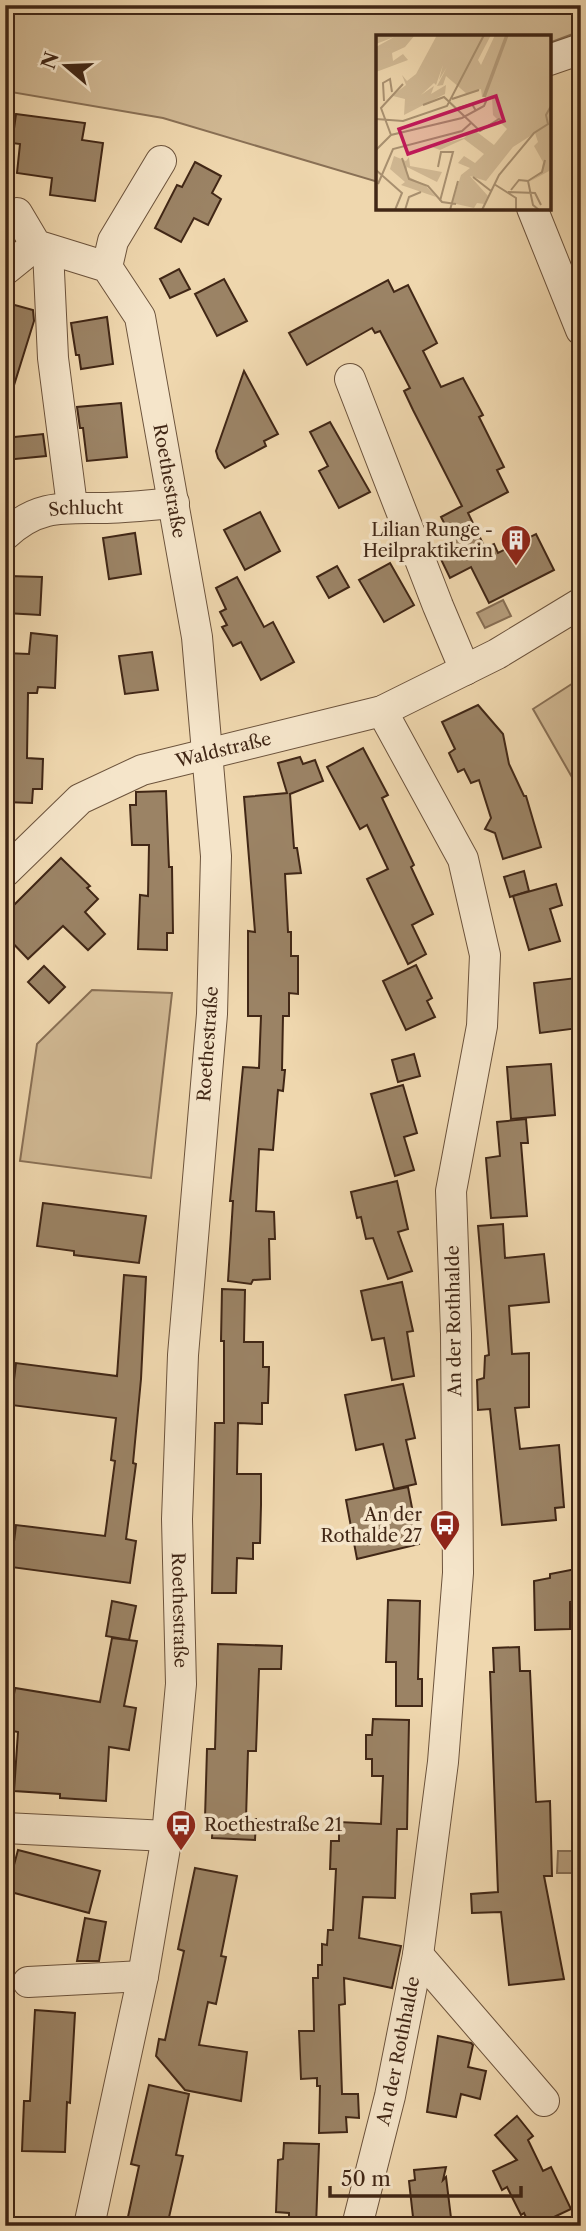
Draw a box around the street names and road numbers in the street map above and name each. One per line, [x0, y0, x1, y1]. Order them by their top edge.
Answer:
street label: Roethestraße [148, 422, 190, 540]
street label: Schlucht [47, 496, 125, 521]
street label: Waldstraße [172, 728, 274, 773]
street label: Roethestraße [193, 986, 223, 1102]
street label: An der Rothhalde [442, 1245, 466, 1398]
street label: Roethestraße [167, 1552, 192, 1668]
street label: An der Rothhalde [372, 1975, 424, 2129]

